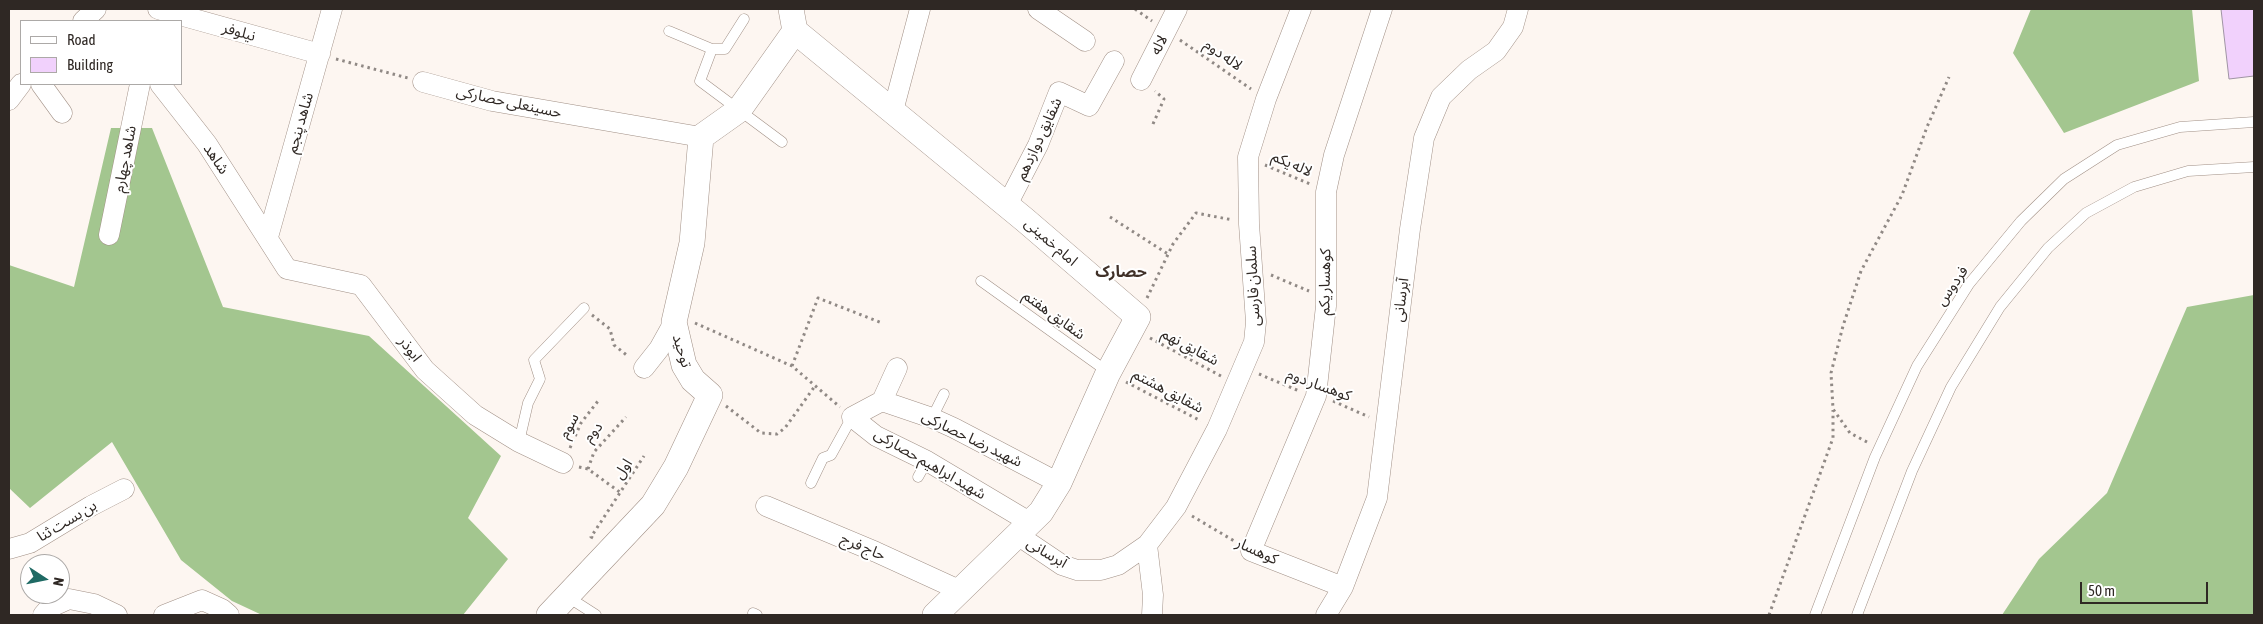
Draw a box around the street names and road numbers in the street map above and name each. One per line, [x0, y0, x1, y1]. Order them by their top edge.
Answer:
street label: نیلوفر [220, 19, 258, 45]
street label: لاله [1146, 32, 1172, 58]
street label: لاله دوم [1200, 35, 1246, 75]
street label: حسینعلی حصارکی [455, 82, 563, 122]
street label: شاهد پنجم [283, 91, 317, 155]
street label: شقایق دوازدهم [1012, 95, 1066, 183]
street label: شاهد چهارم [110, 124, 140, 194]
street label: شاهد [199, 140, 233, 178]
street label: لاله یکم [1269, 147, 1315, 181]
street label: امام خمینی [1021, 214, 1081, 270]
street label: سلمان فارسی [1242, 245, 1264, 327]
street label: کوهسار یکم [1315, 248, 1335, 316]
street label: فردوس [1932, 263, 1972, 309]
street label: آبرسانی [1389, 277, 1413, 323]
street label: شقایق هفتم [1019, 286, 1089, 344]
street label: شقایق نهم [1158, 324, 1222, 370]
street label: توحید [668, 332, 696, 370]
street label: ابوذر [395, 333, 425, 365]
street label: شقایق هشتم [1130, 365, 1206, 417]
street label: کوهسار دوم [1284, 365, 1354, 405]
street label: شهید رضا حصارکی [919, 407, 1025, 471]
street label: سوم [555, 410, 583, 442]
street label: دوم [579, 418, 607, 446]
street label: شهید ابراهیم حصارکی [871, 425, 989, 503]
street label: اول [610, 455, 636, 483]
street label: بن بست ثنا [34, 496, 100, 546]
street label: حاج فرج [838, 530, 888, 564]
street label: کوهسار [1233, 533, 1281, 569]
street label: آبرسانی [1023, 534, 1071, 572]

